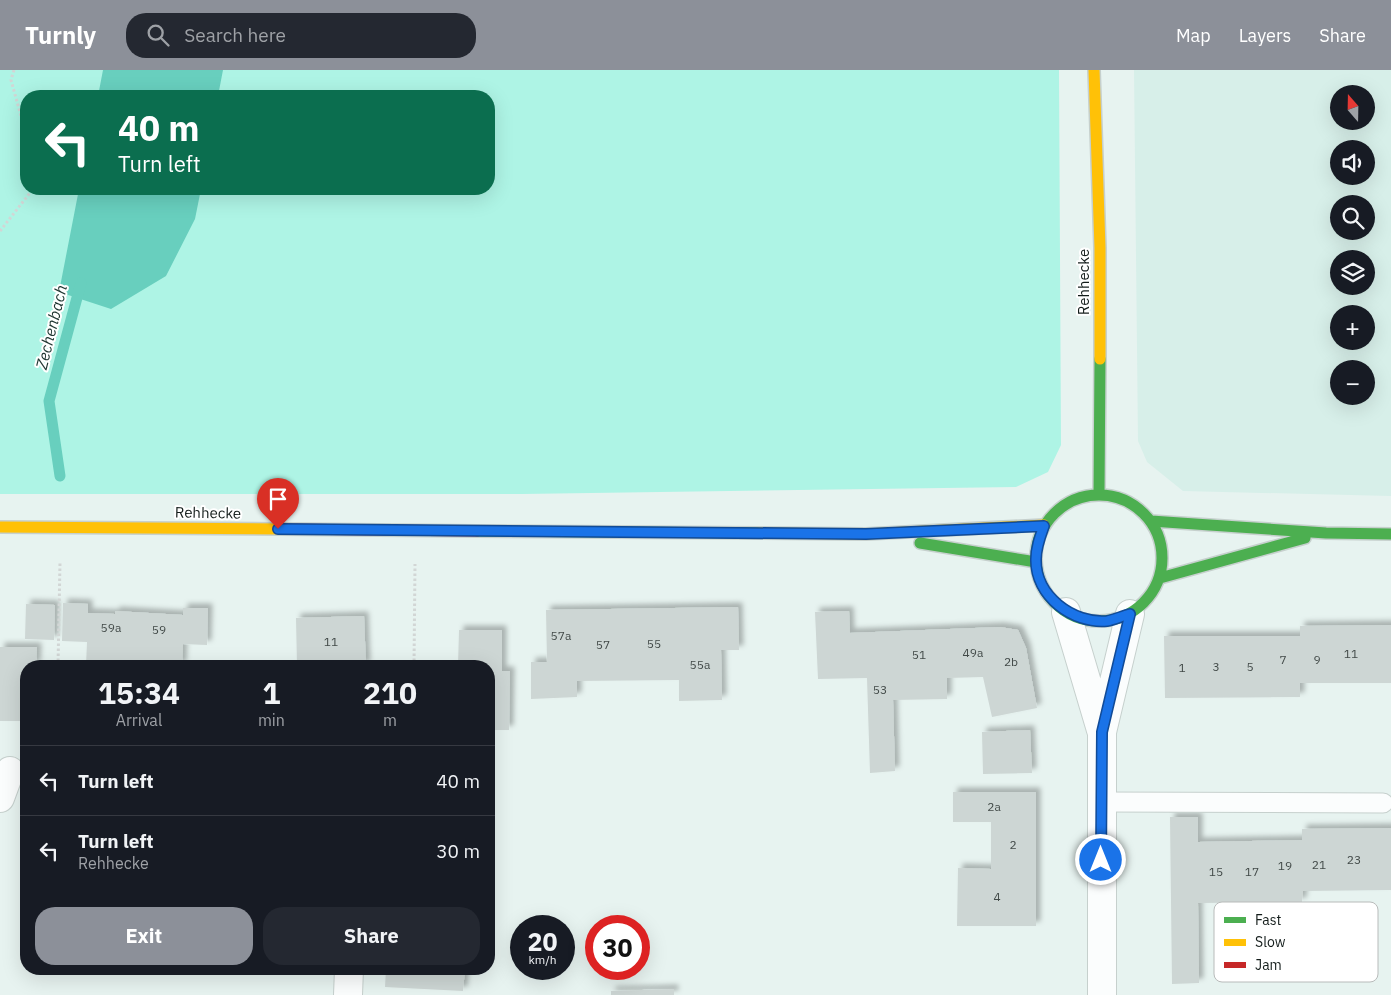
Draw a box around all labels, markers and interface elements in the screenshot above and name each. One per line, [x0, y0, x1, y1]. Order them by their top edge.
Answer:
search box [126, 13, 476, 58]
text: Turnly [25, 19, 96, 51]
icon: search [144, 21, 172, 49]
text: Search here [184, 23, 286, 47]
text: Map [1176, 24, 1211, 47]
text: Layers [1239, 24, 1291, 47]
text: Share [1319, 24, 1366, 47]
north arrow [1330, 85, 1375, 130]
map controls [1330, 85, 1375, 405]
text: 40 m [118, 105, 200, 151]
icon: left [35, 110, 100, 175]
button: sound [1330, 140, 1375, 185]
text: Turn left [118, 149, 201, 178]
button: search [1330, 195, 1375, 240]
street label: Rehhecke [1074, 249, 1093, 315]
button: layers [1330, 250, 1375, 295]
water label: Zechenbach [31, 283, 71, 372]
button: + [1330, 305, 1375, 350]
button: − [1330, 360, 1375, 405]
pin [257, 478, 299, 529]
icon: arrive [264, 485, 292, 513]
street label: Rehhecke [175, 502, 241, 523]
house number: 59a [101, 620, 122, 635]
house number: 59 [152, 622, 166, 637]
house number: 57a [551, 628, 572, 643]
house number: 11 [324, 634, 338, 649]
house number: 55 [647, 636, 661, 651]
house number: 57 [596, 637, 610, 652]
house number: 49a [963, 645, 984, 660]
house number: 11 [1344, 646, 1358, 661]
house number: 51 [912, 647, 926, 662]
house number: 7 [1279, 652, 1287, 667]
house number: 9 [1313, 652, 1321, 667]
house number: 2b [1004, 654, 1018, 669]
house number: 55a [690, 657, 711, 672]
house number: 3 [1212, 659, 1220, 674]
house number: 5 [1246, 659, 1254, 674]
house number: 1 [1178, 660, 1186, 675]
text: 15:34 [98, 673, 180, 712]
text: 1 [262, 673, 280, 712]
text: 210 [363, 673, 417, 712]
house number: 53 [873, 682, 887, 697]
text: Arrival [116, 710, 162, 730]
text: min [258, 710, 285, 730]
text: m [383, 710, 397, 730]
icon: left [35, 767, 63, 795]
text: Turn left [78, 769, 154, 793]
text: 40 m [436, 769, 480, 793]
house number: 2a [987, 799, 1001, 814]
text: Turn left [78, 829, 154, 853]
position arrow [1074, 833, 1126, 885]
icon: left [35, 837, 63, 865]
house number: 2 [1009, 837, 1017, 852]
text: 30 m [436, 839, 480, 863]
house number: 23 [1347, 852, 1361, 867]
text: Rehhecke [78, 853, 149, 873]
house number: 21 [1312, 857, 1326, 872]
house number: 19 [1278, 858, 1292, 873]
house number: 15 [1209, 864, 1223, 879]
house number: 17 [1245, 864, 1259, 879]
house number: 4 [993, 889, 1001, 904]
legend [1214, 902, 1378, 982]
button: Exit [35, 907, 253, 965]
button: Share [263, 907, 480, 965]
text: Fast [1255, 911, 1281, 929]
speed limit sign: 30 [585, 915, 650, 980]
text: 20 [527, 925, 558, 958]
text: Slow [1255, 933, 1286, 951]
text: km/h [528, 952, 557, 967]
text: Jam [1255, 956, 1282, 974]

